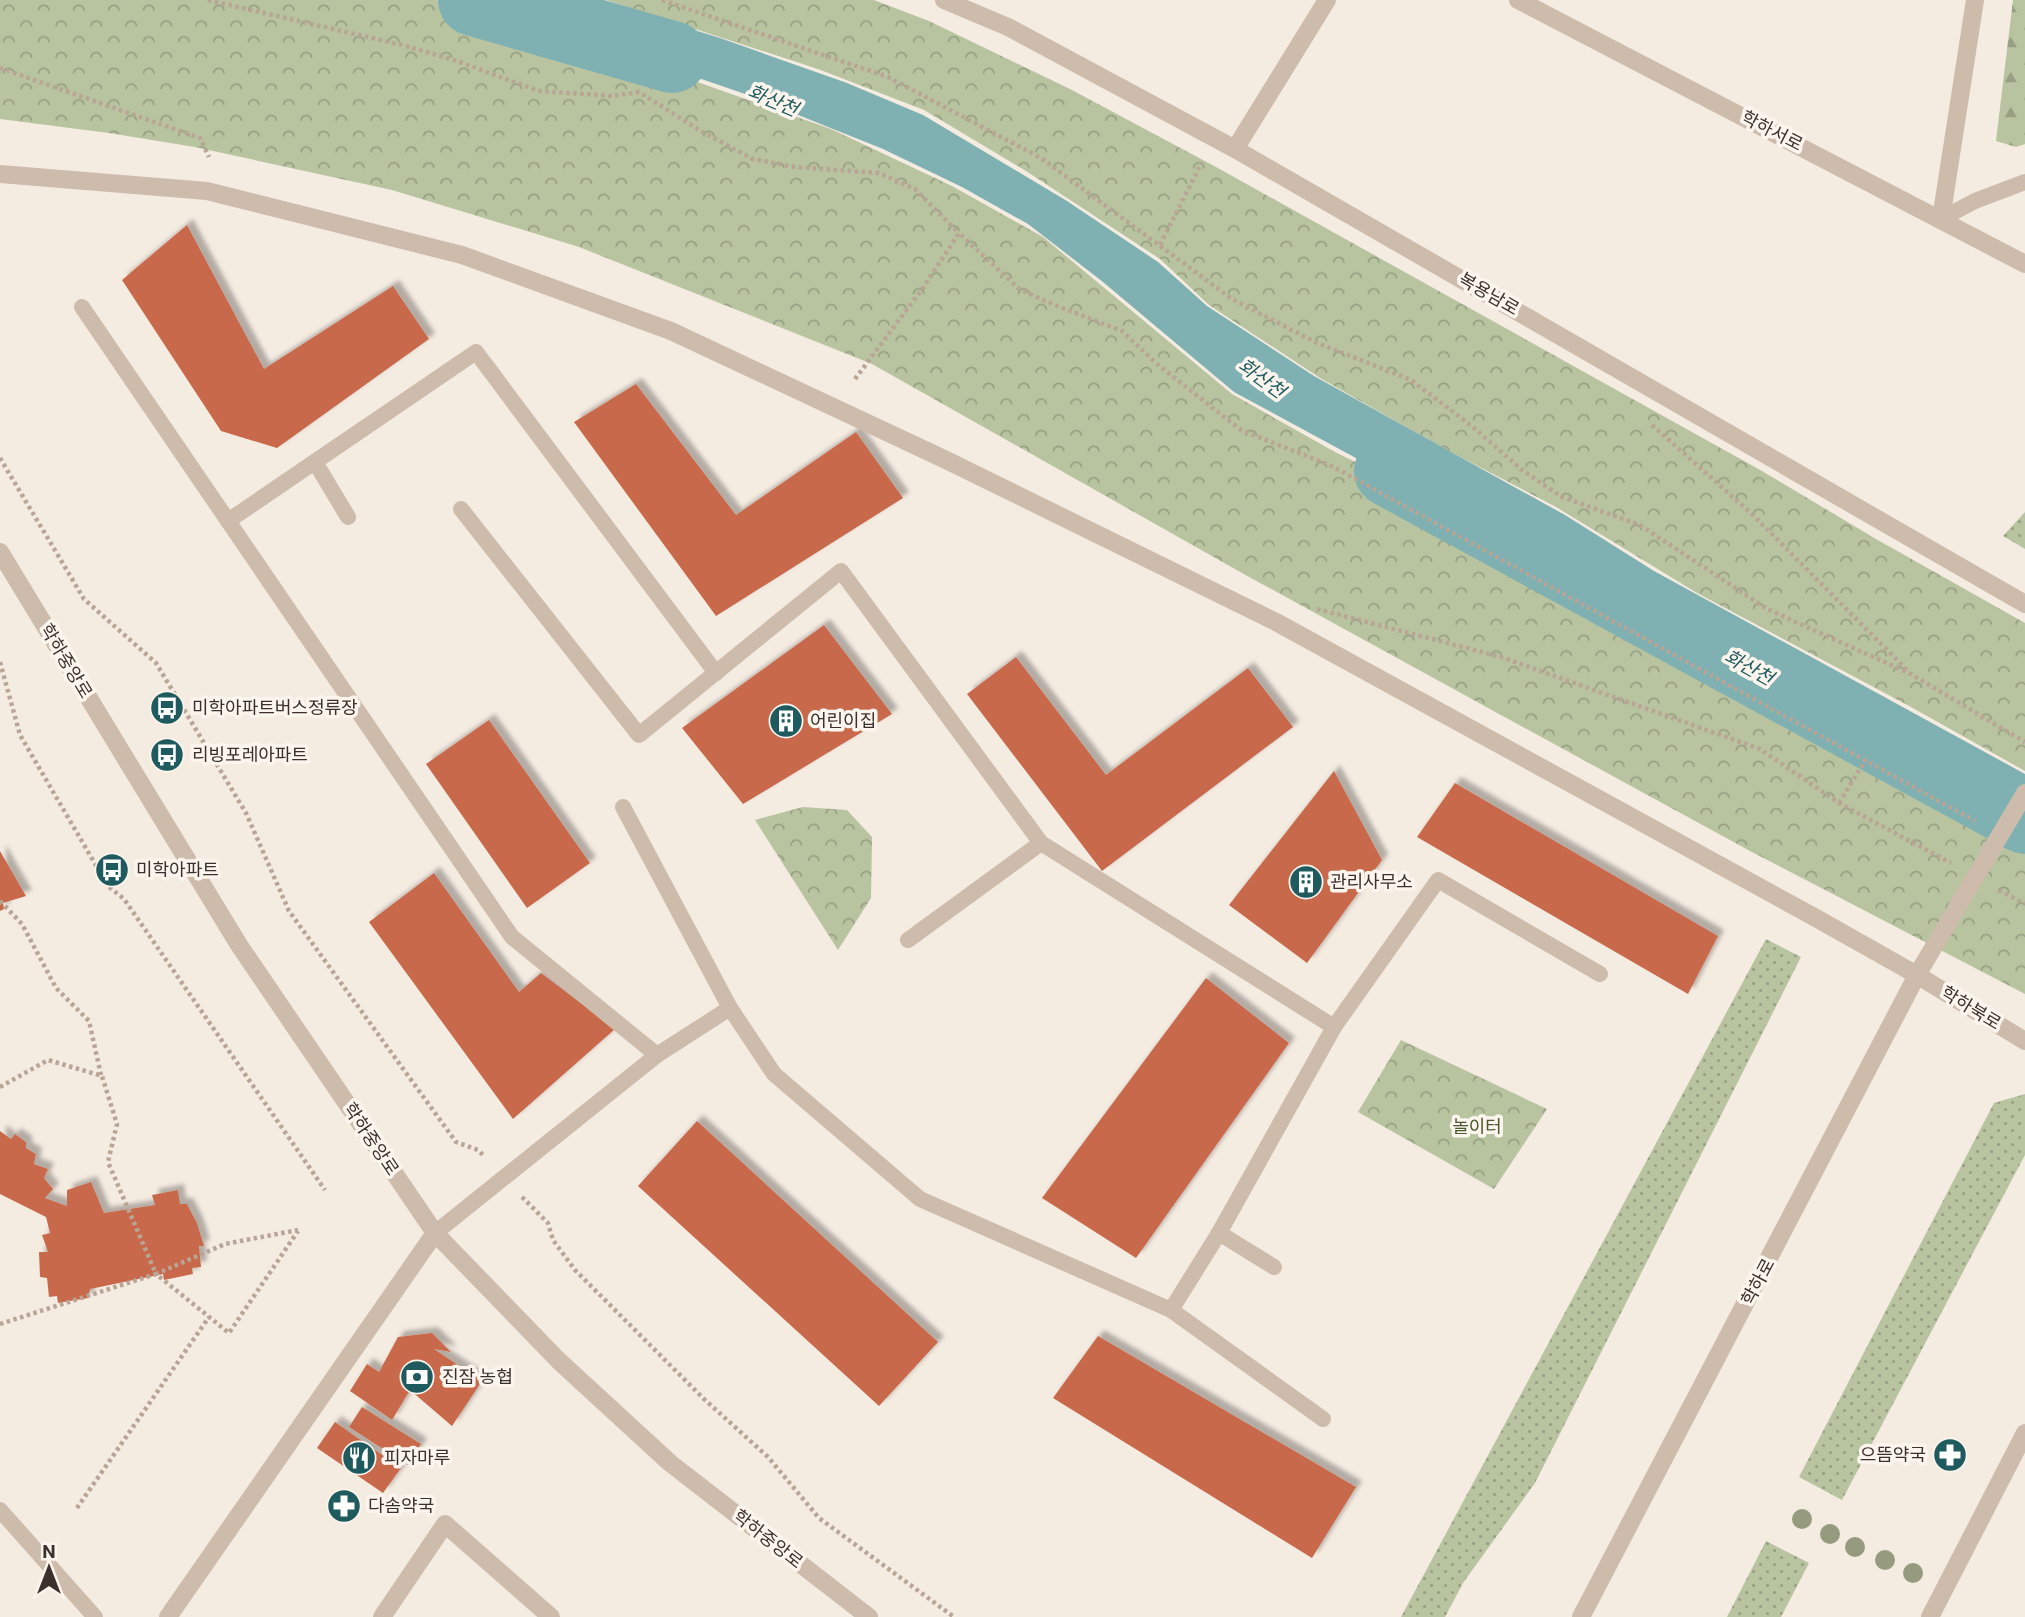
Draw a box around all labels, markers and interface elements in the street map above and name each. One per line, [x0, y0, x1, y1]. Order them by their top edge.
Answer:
water label: 화산천 [744, 80, 803, 122]
street label: 학하서로 [1738, 106, 1807, 155]
street label: 복용남로 [1455, 268, 1523, 319]
water label: 화산천 [1234, 354, 1291, 404]
street label: 학하중앙로 [36, 620, 97, 702]
water label: 화산천 [1720, 645, 1779, 691]
bus stop icon: 미학아파트버스정류장 [148, 689, 186, 727]
place label: 미학아파트버스정류장 [192, 697, 358, 718]
building icon: 어린이집 [767, 702, 805, 740]
place label: 어린이집 [810, 710, 876, 731]
bus stop icon: 리빙포레아파트 [148, 736, 186, 774]
place label: 리빙포레아파트 [192, 744, 308, 765]
bus stop icon: 미학아파트 [93, 851, 131, 889]
place label: 미학아파트 [136, 859, 219, 880]
building icon: 관리사무소 [1287, 863, 1325, 901]
place label: 관리사무소 [1330, 871, 1413, 892]
street label: 학하북로 [1937, 982, 2005, 1034]
street label: 학하중앙로 [340, 1099, 403, 1179]
park label: 놀이터 [1452, 1116, 1502, 1137]
street label: 학하로 [1737, 1255, 1778, 1309]
bank icon: 진잠 농협 [398, 1358, 436, 1396]
place label: 진잠 농협 [442, 1366, 513, 1387]
pharmacy icon: 으뜸약국 [1931, 1436, 1969, 1474]
restaurant icon: 피자마루 [340, 1439, 378, 1477]
place label: 으뜸약국 [1860, 1444, 1926, 1465]
place label: 피자마루 [384, 1447, 450, 1468]
pharmacy icon: 다솜약국 [325, 1487, 363, 1525]
place label: 다솜약국 [368, 1495, 434, 1516]
street label: 학하중앙로 [729, 1505, 807, 1572]
north arrow [14, 1533, 84, 1603]
text: N [42, 1540, 56, 1563]

